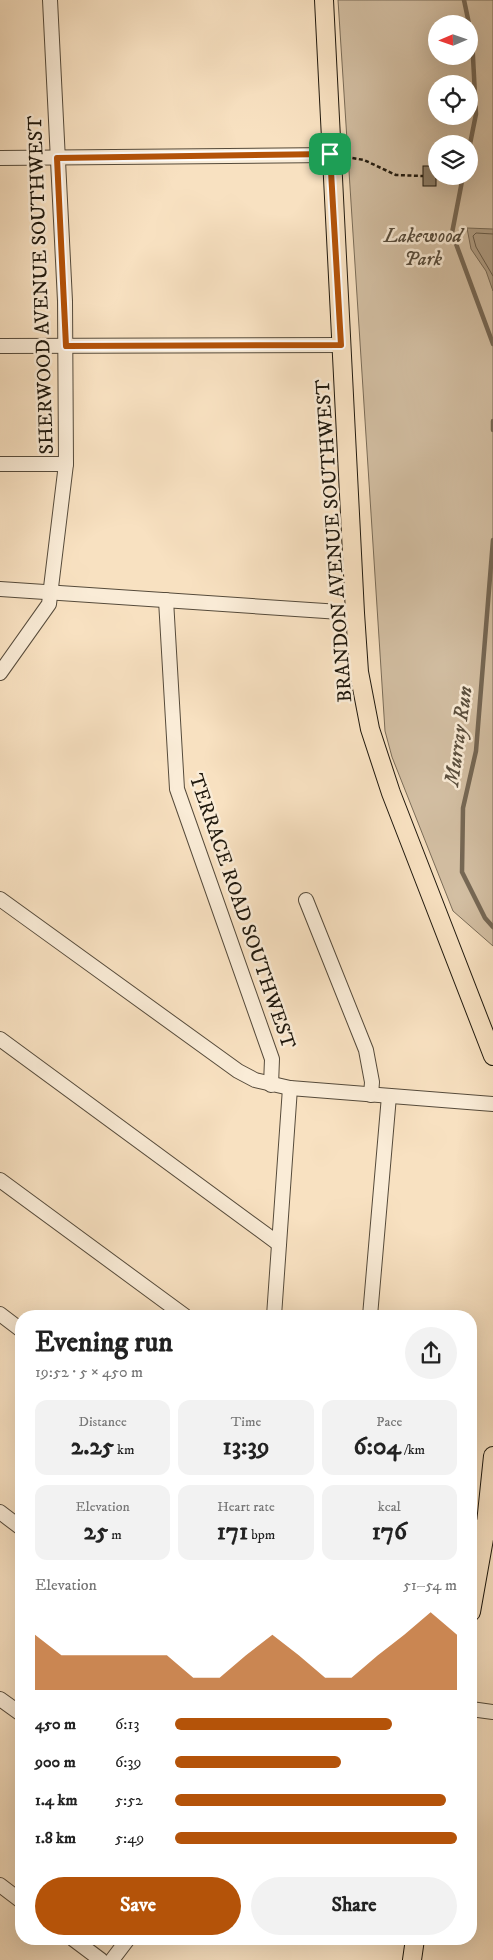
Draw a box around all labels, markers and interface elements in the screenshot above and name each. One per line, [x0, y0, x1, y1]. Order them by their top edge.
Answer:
north arrow [428, 15, 478, 65]
map controls [428, 15, 478, 185]
button: locate [428, 75, 478, 125]
street label: SHERWOOD AVENUE SOUTHWEST [23, 115, 60, 455]
pin [309, 133, 351, 175]
button: layers [428, 135, 478, 185]
icon: arrive [316, 140, 344, 168]
park label: Lakewood Park [383, 224, 466, 272]
street label: BRANDON AVENUE SOUTHWEST [311, 378, 358, 703]
water label: Murray Run [439, 684, 479, 790]
street label: TERRACE ROAD SOUTHWEST [183, 771, 301, 1052]
text: Evening run [35, 1325, 173, 1360]
button: share [405, 1327, 457, 1379]
text: 19:52 · 5 × 450 m [35, 1362, 143, 1382]
text: Distance [79, 1413, 127, 1431]
text: Time [231, 1413, 261, 1431]
text: Pace [376, 1413, 402, 1431]
text: 2.25 [71, 1431, 114, 1462]
text: 13:39 [223, 1431, 269, 1462]
text: 6:04 [354, 1431, 401, 1462]
text: km [114, 1441, 134, 1459]
text: /km [401, 1441, 425, 1459]
text: Elevation [76, 1498, 130, 1516]
text: Heart rate [217, 1498, 275, 1516]
text: kcal [378, 1498, 401, 1516]
text: 25 [84, 1516, 108, 1547]
text: 171 [217, 1516, 248, 1547]
text: 176 [372, 1516, 407, 1547]
text: m [108, 1526, 122, 1544]
text: bpm [248, 1526, 275, 1544]
text: Elevation [35, 1575, 97, 1595]
text: 51–54 m [403, 1575, 457, 1595]
text: 450 m [35, 1714, 76, 1734]
text: 6:13 [115, 1714, 139, 1734]
text: 900 m [35, 1752, 76, 1772]
text: 6:39 [115, 1752, 141, 1772]
text: 1.4 km [35, 1790, 77, 1810]
text: 5:52 [115, 1790, 143, 1810]
text: 1.8 km [35, 1828, 76, 1848]
text: 5:49 [115, 1828, 144, 1848]
button: Save [35, 1877, 241, 1935]
button: Share [251, 1877, 457, 1935]

